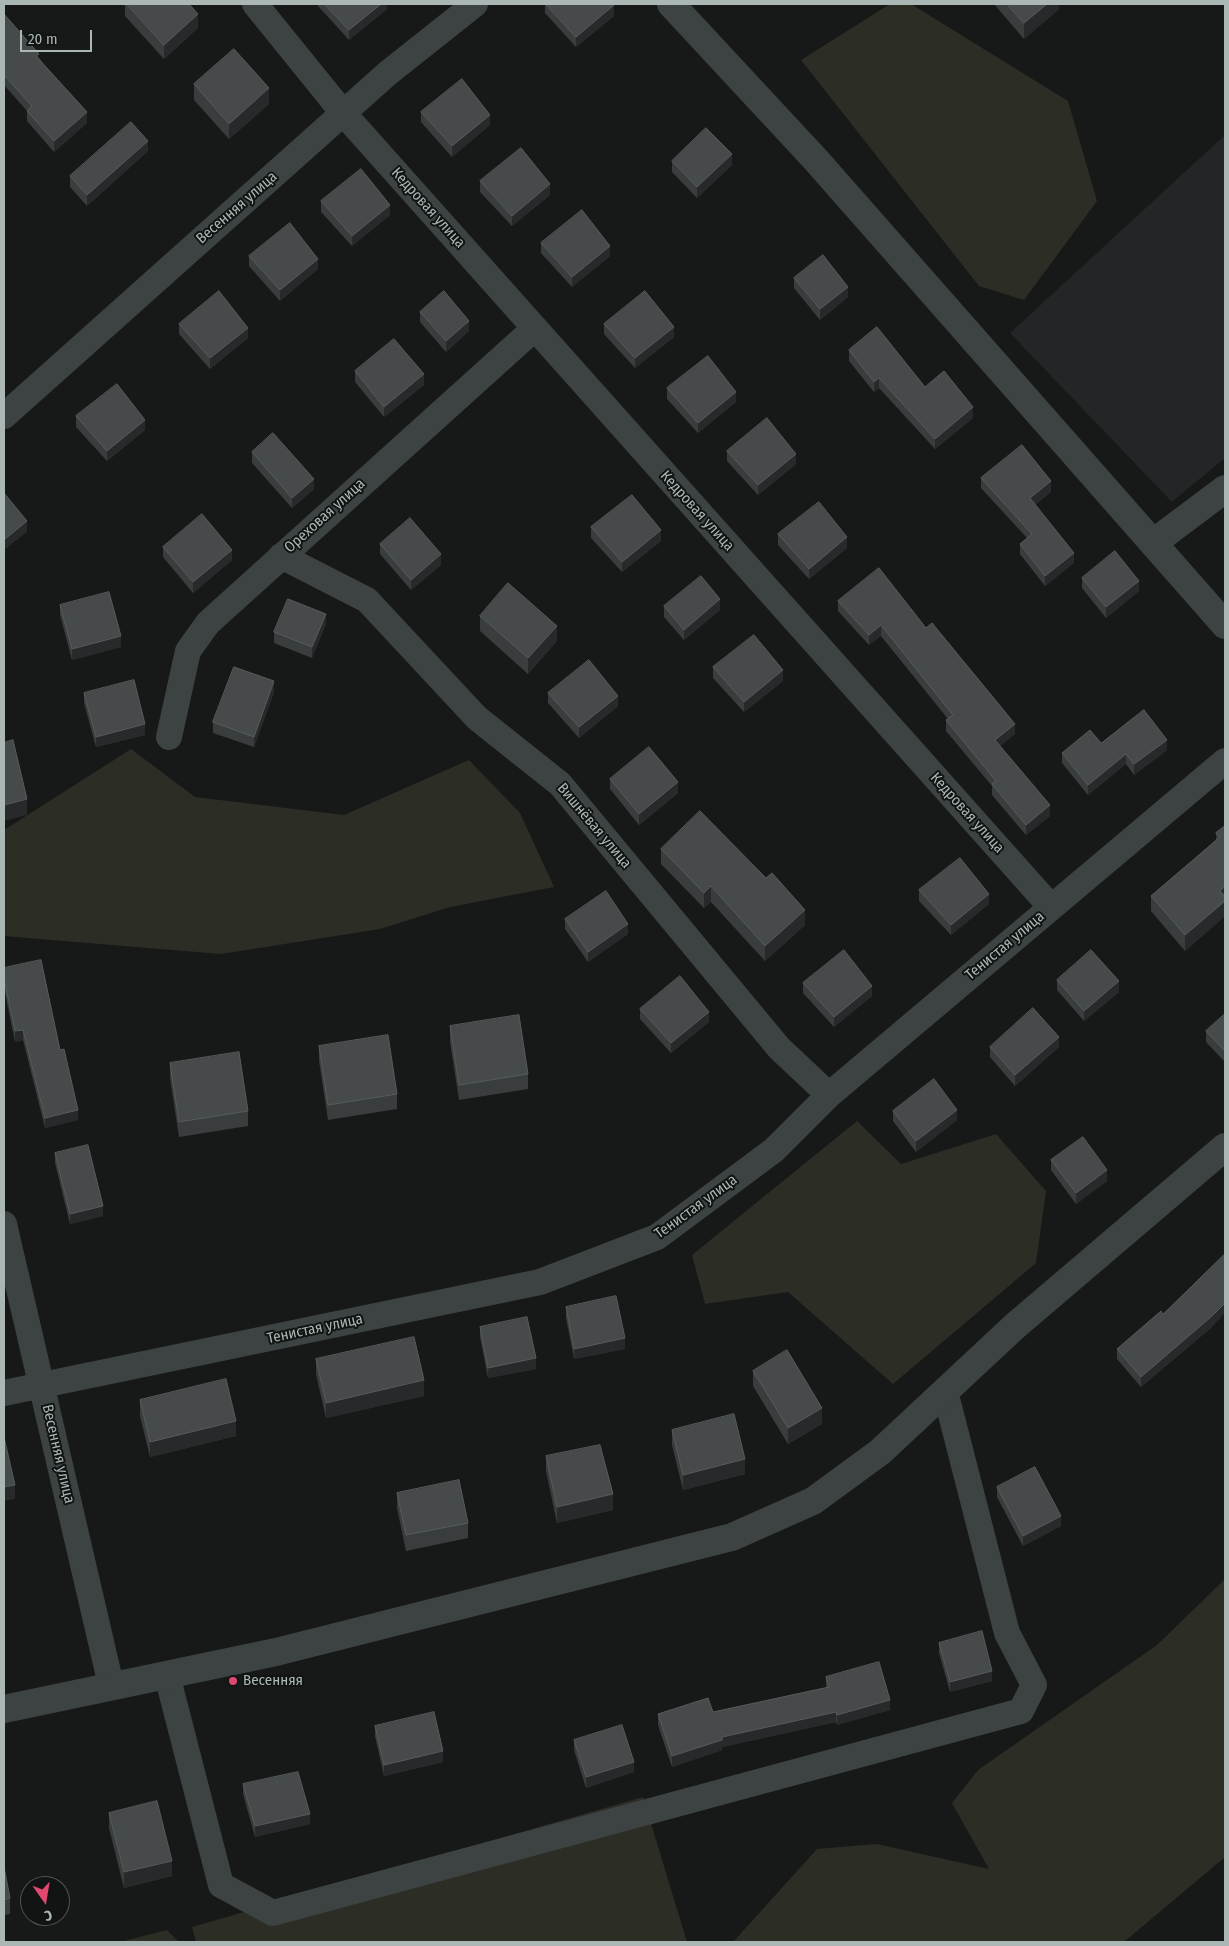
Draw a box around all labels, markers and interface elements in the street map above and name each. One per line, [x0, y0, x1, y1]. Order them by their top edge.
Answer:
scale bar [22, 20, 95, 52]
text: 20 m [28, 30, 58, 48]
street label: Кедровая улица [387, 164, 469, 252]
street label: Весенняя улица [193, 168, 281, 248]
street label: Кедровая улица [656, 467, 738, 555]
street label: Ореховая улица [281, 475, 369, 557]
street label: Кедровая улица [926, 769, 1008, 857]
street label: Вишнёвая улица [553, 780, 635, 872]
street label: Тенистая улица [962, 908, 1048, 984]
street label: Тенистая улица [651, 1171, 741, 1243]
street label: Тенистая улица [265, 1310, 365, 1348]
street label: Весенняя улица [38, 1403, 78, 1505]
place label: Весенняя [243, 1672, 303, 1690]
marker: Весенняя [227, 1675, 239, 1687]
north arrow [20, 1876, 70, 1926]
text: С [43, 1906, 54, 1924]

